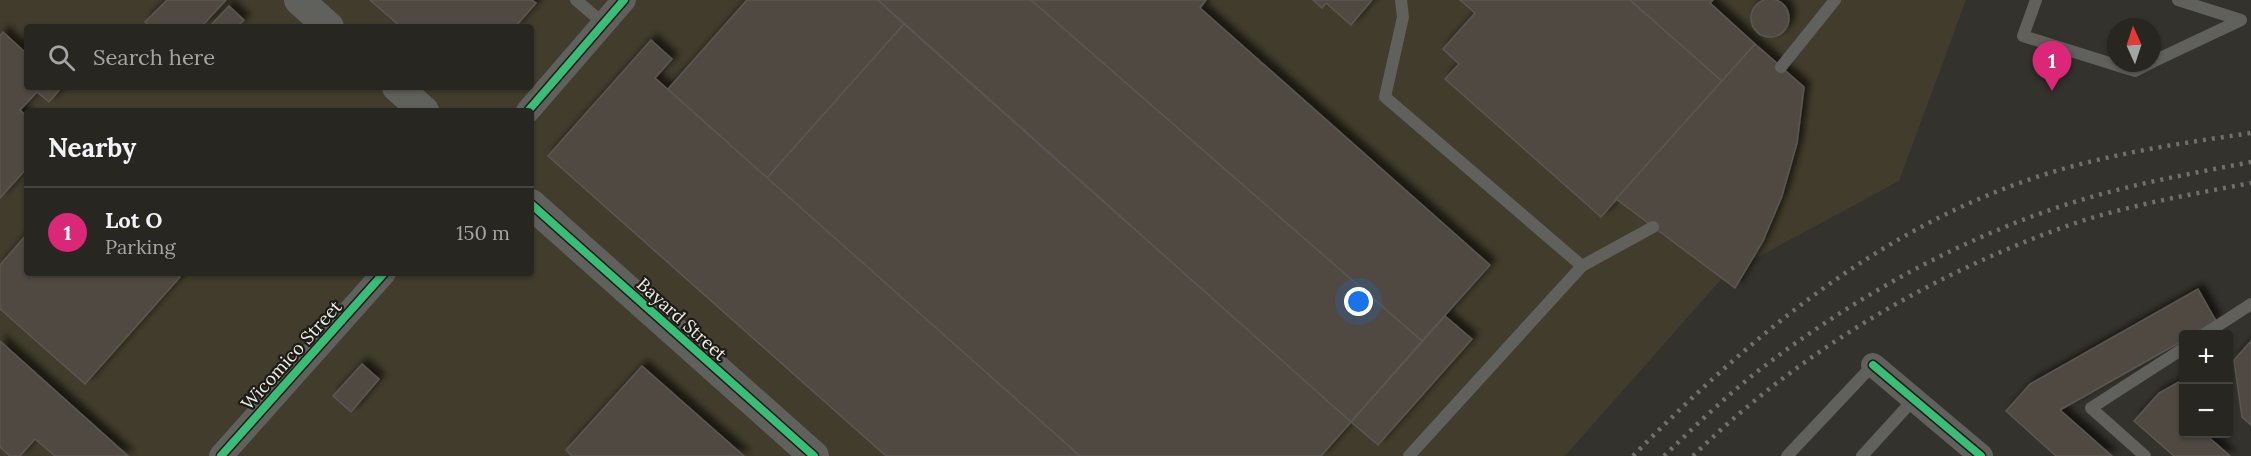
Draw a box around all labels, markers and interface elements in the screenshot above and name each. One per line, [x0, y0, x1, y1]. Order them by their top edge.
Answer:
north arrow [2107, 18, 2161, 72]
search box [24, 24, 534, 90]
icon: search [45, 41, 78, 74]
pin: 1 [2032, 42, 2072, 91]
text: Search here [93, 43, 215, 71]
text: Nearby [48, 131, 136, 164]
text: Lot O [105, 206, 163, 234]
text: 1 [63, 220, 72, 245]
text: 150 m [456, 220, 510, 245]
text: Parking [105, 234, 175, 259]
street label: Bayard Street [632, 273, 732, 365]
your location [1344, 287, 1373, 316]
street label: Wicomico Street [236, 295, 346, 415]
map controls [2179, 330, 2233, 438]
button: + [2179, 330, 2233, 384]
button: − [2179, 384, 2233, 438]

